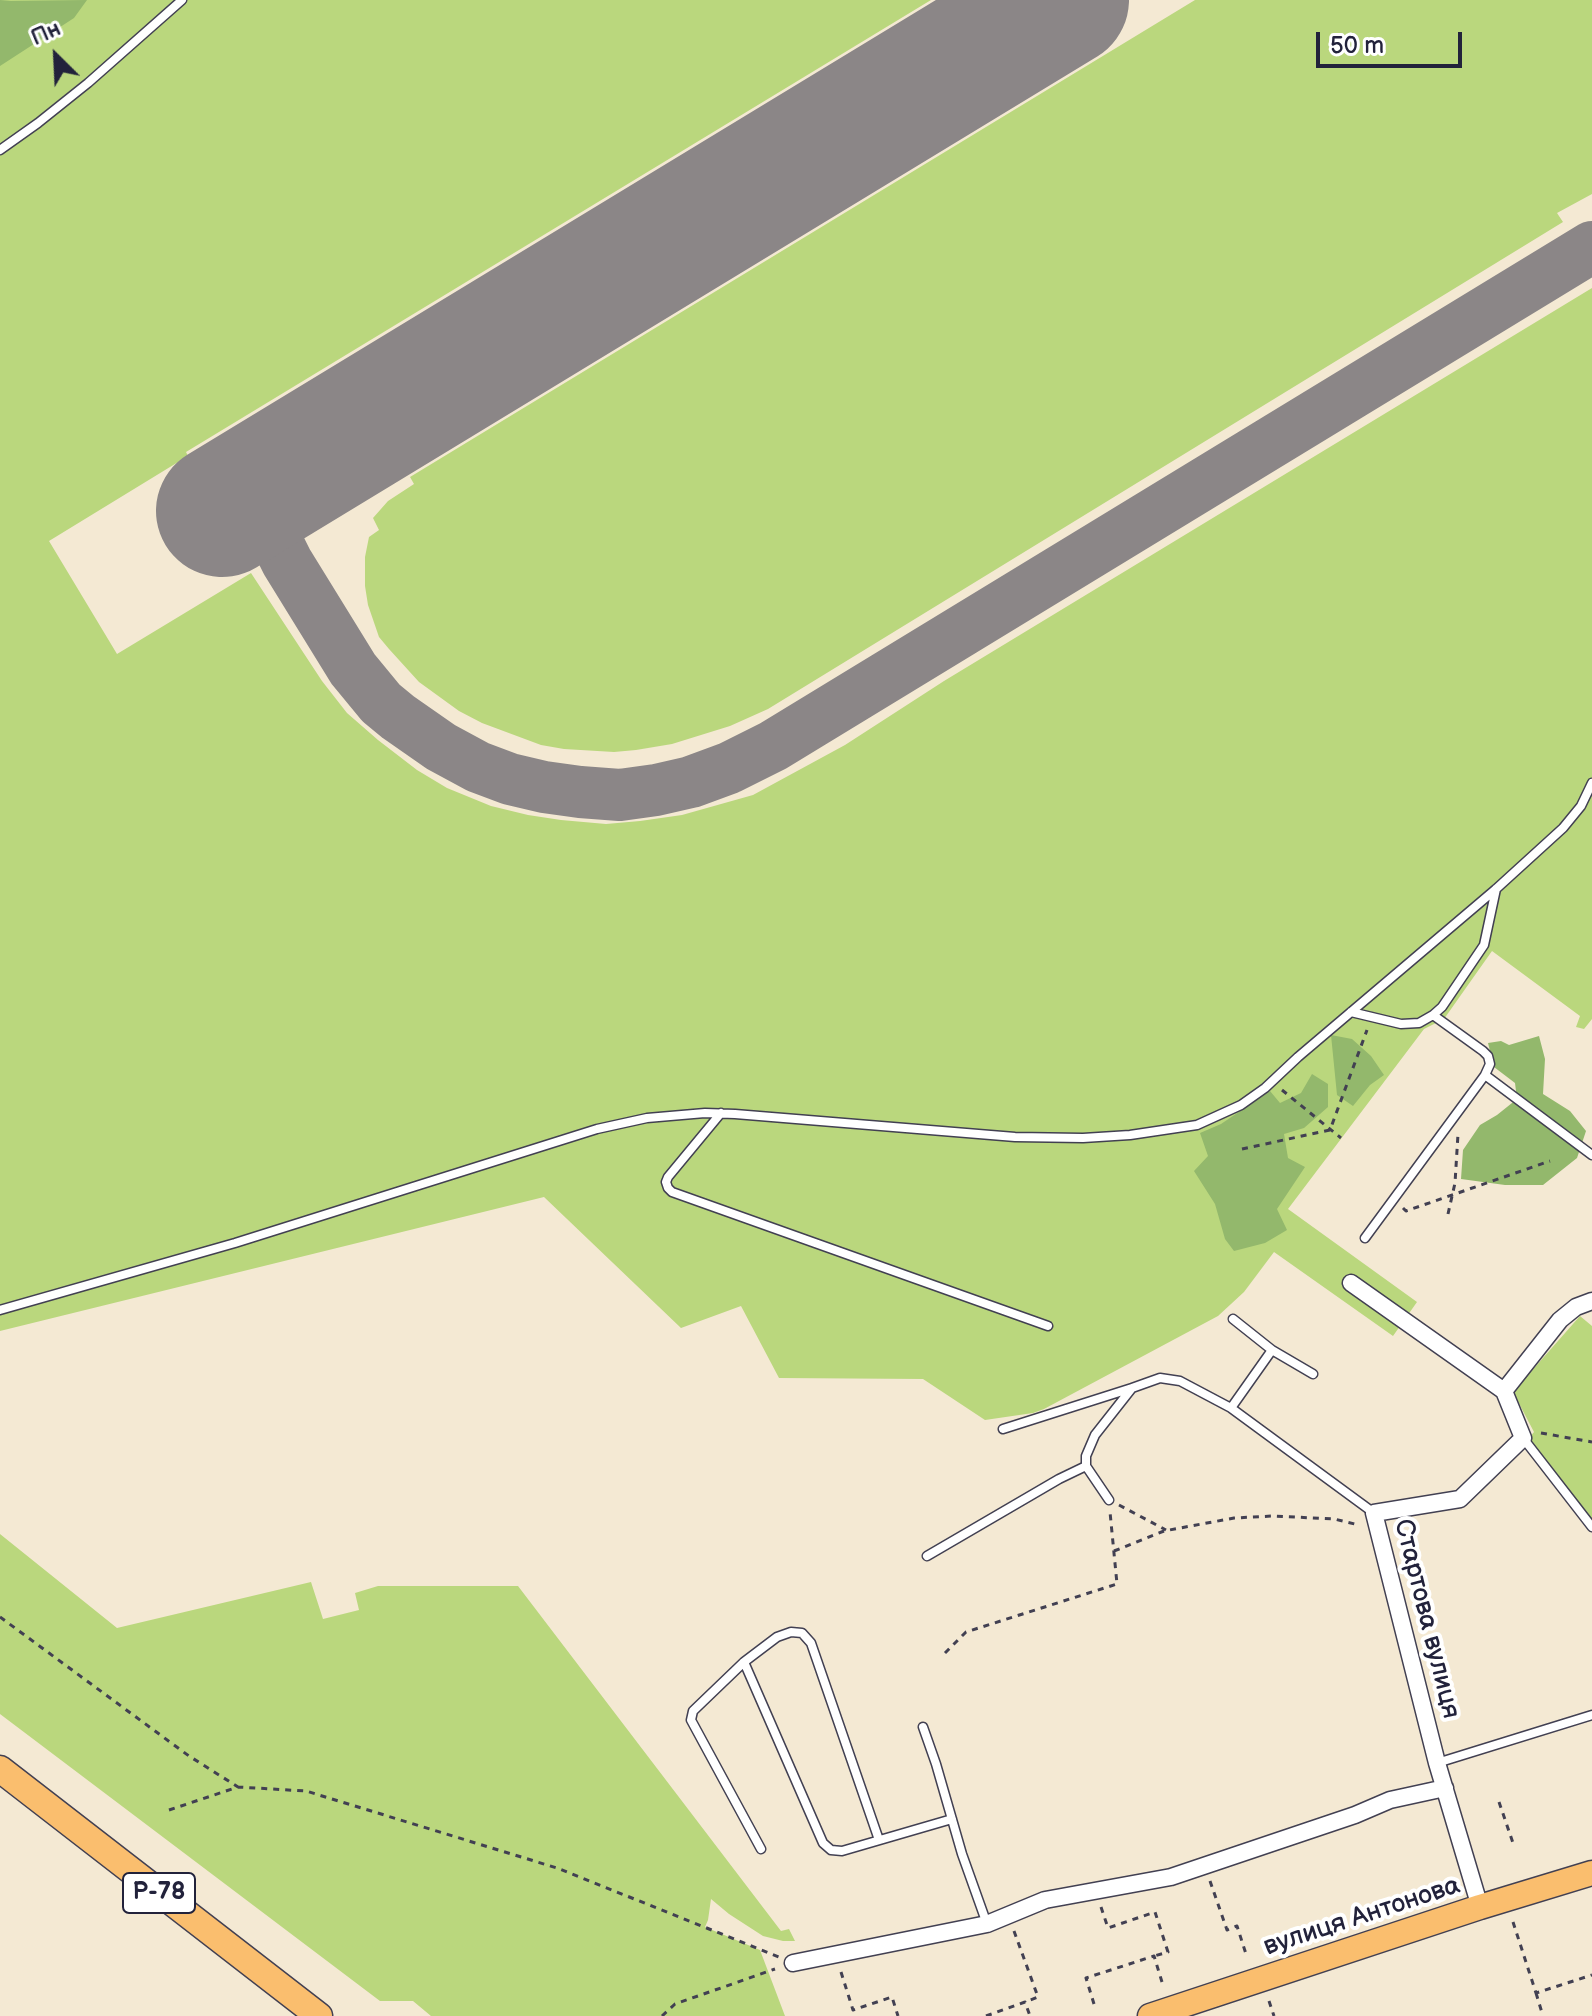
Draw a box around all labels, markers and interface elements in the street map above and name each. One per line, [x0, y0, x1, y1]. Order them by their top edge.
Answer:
text: Пн [27, 15, 65, 52]
north arrow [16, 16, 96, 96]
scale bar [1320, 16, 1466, 66]
text: 50 m [1330, 31, 1384, 60]
street label: Стартова вулиця [1386, 1516, 1466, 1722]
street label: вулиця Антонова [1260, 1871, 1464, 1963]
road number: Р-78 [123, 1873, 195, 1913]

